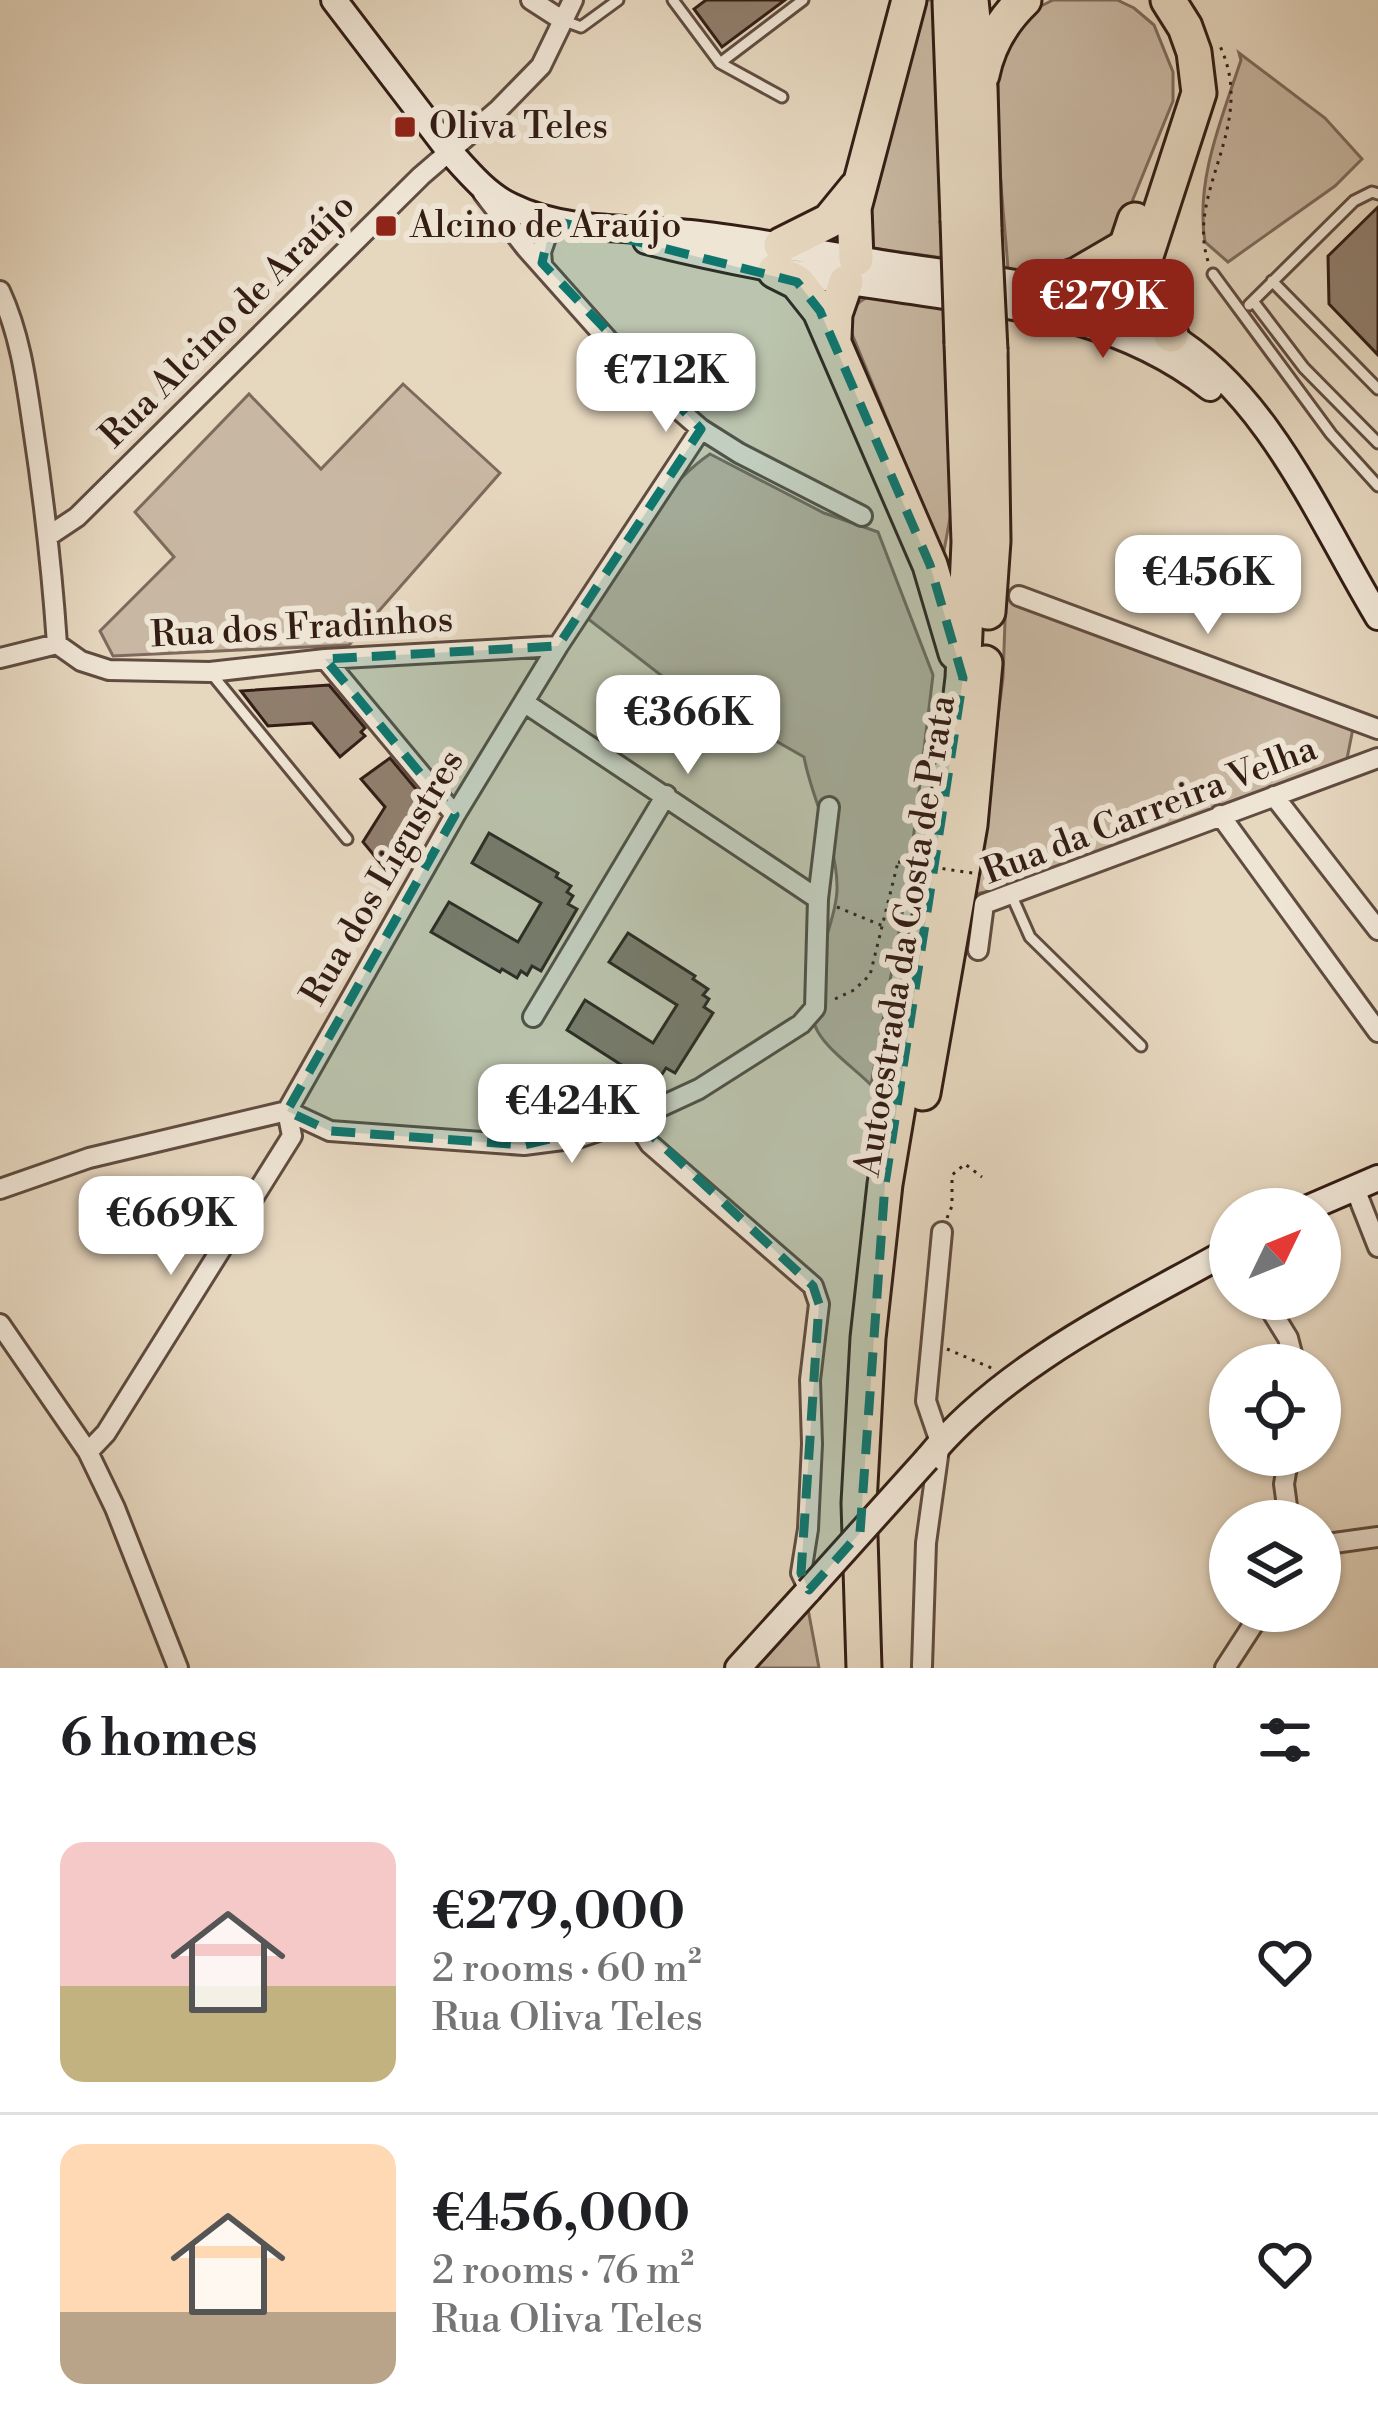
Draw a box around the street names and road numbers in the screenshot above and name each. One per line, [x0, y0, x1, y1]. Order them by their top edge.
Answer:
street label: Rua Alcino de Araújo [91, 184, 365, 458]
street label: Rua dos Fradinhos [150, 598, 454, 658]
street label: Autoestrada da Costa de Prata [846, 692, 966, 1181]
street label: Rua da Carreira Velha [977, 726, 1324, 895]
street label: Rua dos Ligustres [292, 742, 474, 1014]

